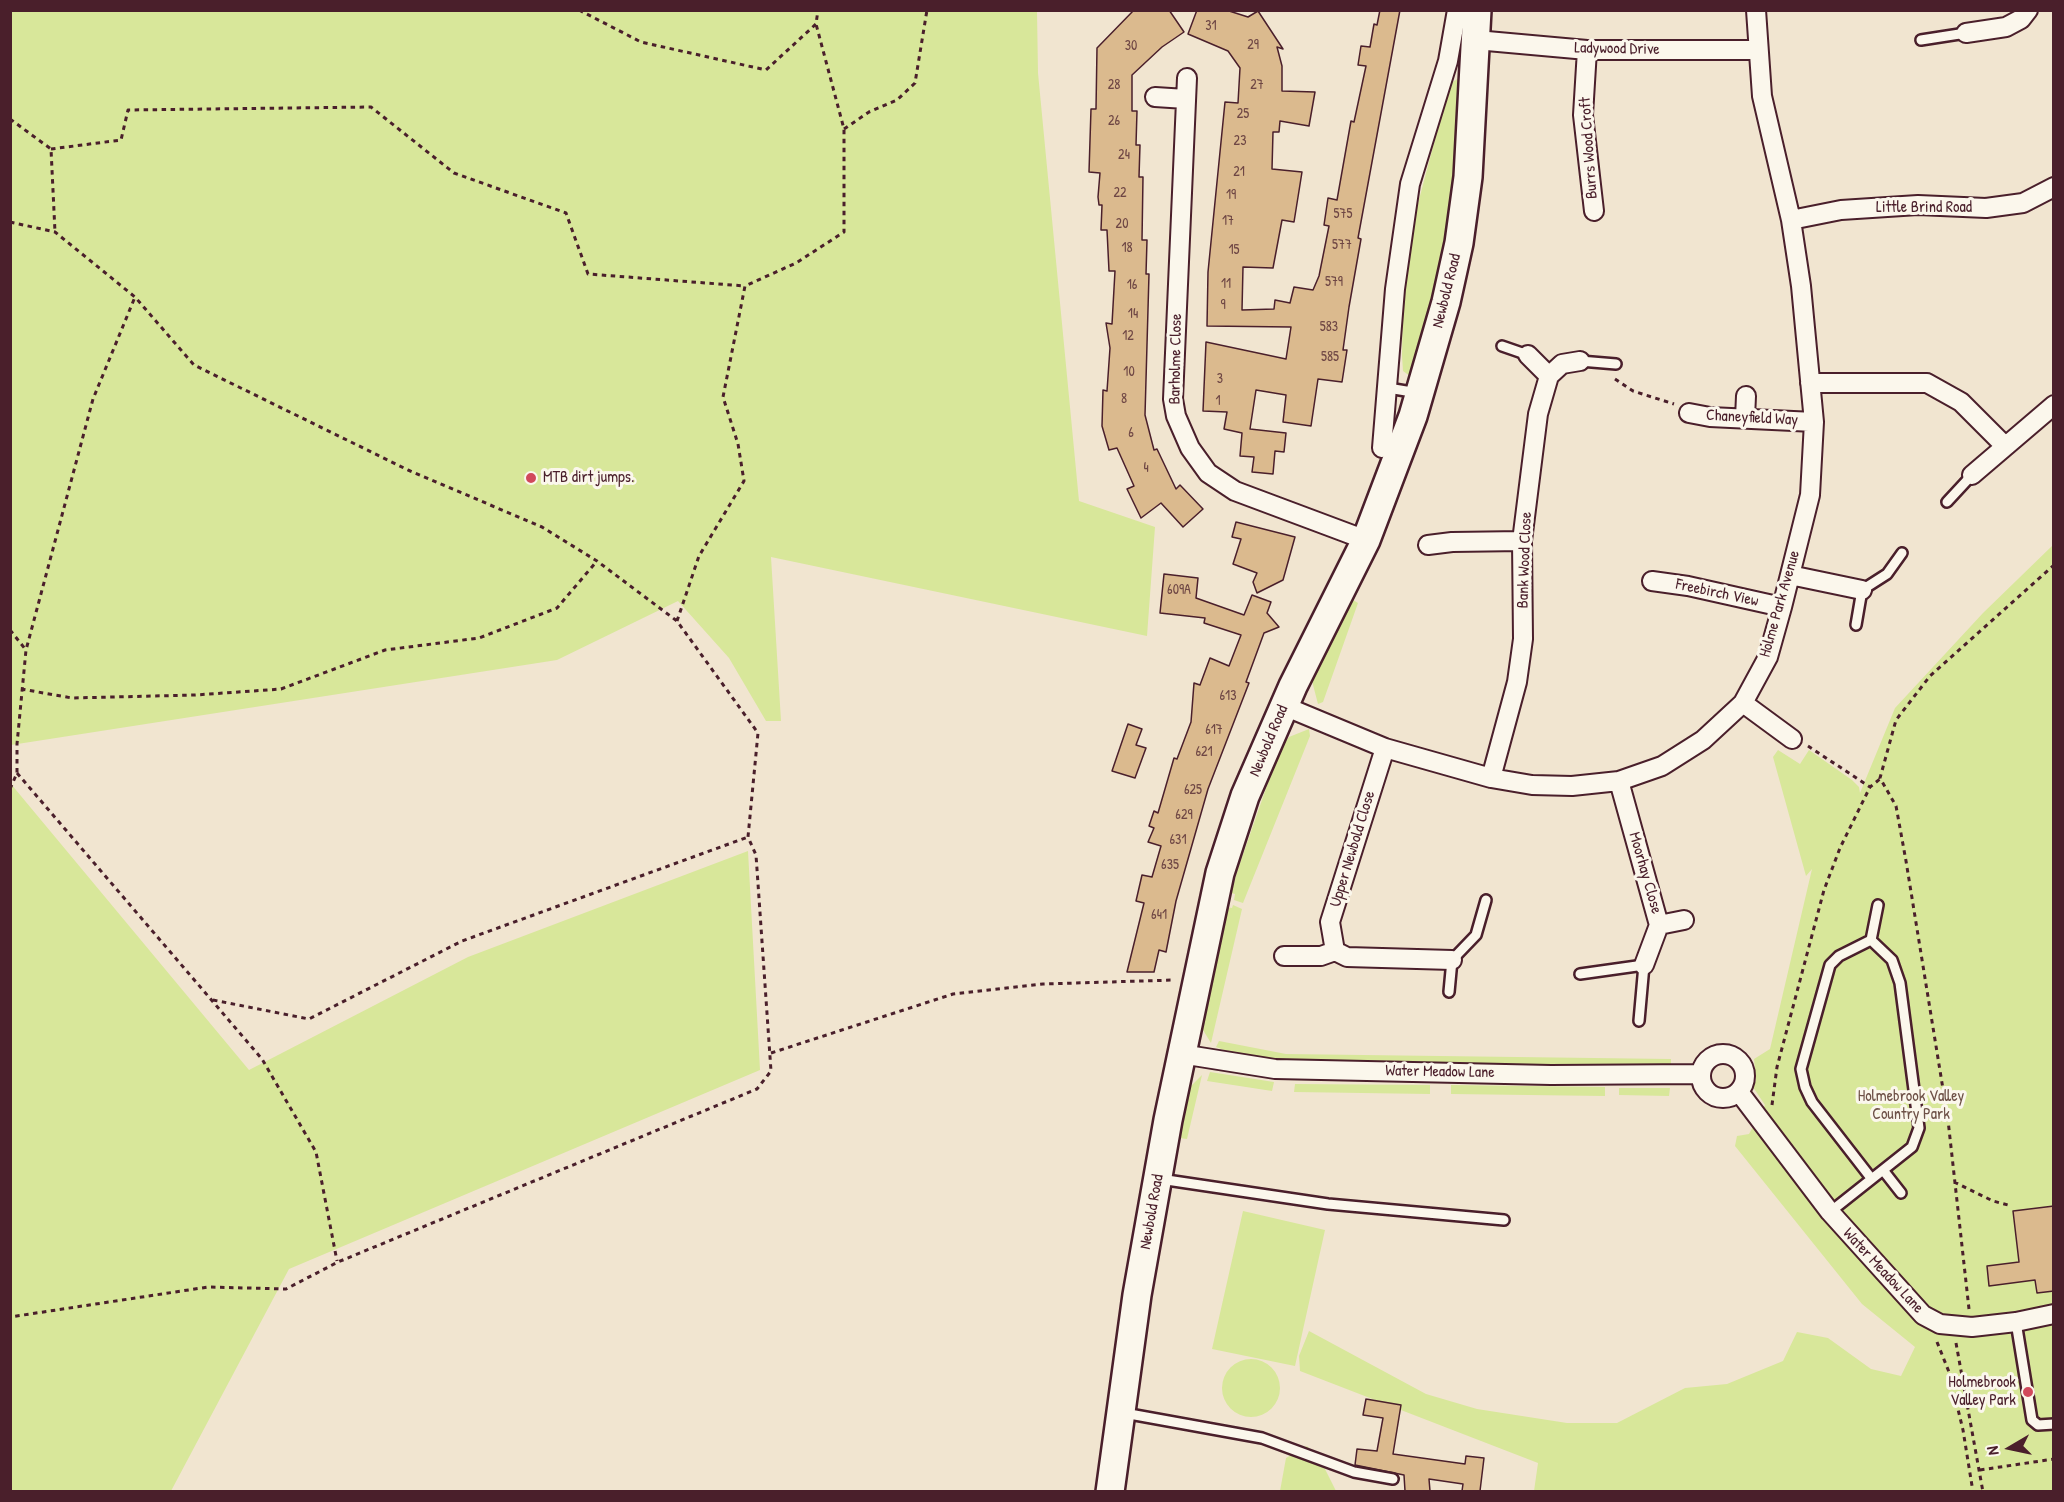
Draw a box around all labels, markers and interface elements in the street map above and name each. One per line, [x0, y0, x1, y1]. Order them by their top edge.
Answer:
house number: 31 [1205, 18, 1217, 34]
house number: 29 [1247, 37, 1259, 53]
house number: 30 [1125, 38, 1137, 54]
street label: Ladywood Drive [1574, 39, 1660, 59]
house number: 28 [1108, 77, 1120, 93]
house number: 27 [1250, 77, 1264, 93]
street label: Burrs Wood Croft [1576, 96, 1602, 200]
house number: 25 [1237, 106, 1249, 122]
house number: 26 [1108, 113, 1120, 129]
house number: 23 [1234, 133, 1246, 149]
house number: 24 [1118, 147, 1130, 163]
house number: 21 [1233, 164, 1245, 180]
house number: 22 [1113, 185, 1127, 201]
house number: 19 [1226, 187, 1236, 203]
street label: Little Brind Road [1876, 198, 1972, 218]
house number: 575 [1334, 206, 1352, 222]
house number: 17 [1222, 213, 1234, 229]
house number: 20 [1116, 216, 1128, 232]
house number: 577 [1332, 237, 1352, 253]
house number: 18 [1121, 240, 1133, 256]
house number: 15 [1228, 242, 1240, 258]
street label: Newbold Road [1429, 252, 1465, 330]
house number: 579 [1325, 274, 1343, 290]
house number: 11 [1221, 276, 1231, 292]
house number: 16 [1127, 277, 1137, 293]
house number: 9 [1220, 297, 1226, 313]
house number: 14 [1128, 306, 1138, 322]
street label: Barholme Close [1166, 313, 1186, 405]
house number: 583 [1320, 319, 1338, 335]
house number: 12 [1122, 328, 1134, 344]
house number: 585 [1321, 349, 1339, 365]
house number: 10 [1123, 364, 1135, 380]
house number: 3 [1217, 371, 1223, 387]
house number: 8 [1121, 391, 1127, 407]
house number: 1 [1215, 393, 1221, 409]
street label: Chaneyfield Way [1706, 406, 1798, 430]
house number: 6 [1128, 425, 1134, 441]
house number: 4 [1143, 460, 1149, 476]
place label: MTB dirt jumps. [543, 468, 634, 488]
marker: MTB dirt jumps. [524, 471, 538, 485]
street label: Bank Wood Close [1514, 511, 1536, 609]
street label: Holme Park Avenue [1756, 548, 1804, 660]
street label: Freebirch View [1674, 575, 1760, 611]
house number: 609A [1167, 582, 1191, 598]
house number: 613 [1220, 688, 1236, 704]
street label: Newbold Road [1245, 702, 1293, 780]
house number: 617 [1205, 722, 1223, 738]
house number: 621 [1195, 744, 1213, 760]
house number: 625 [1184, 782, 1202, 798]
street label: Upper Newbold Close [1326, 789, 1380, 909]
house number: 629 [1175, 807, 1193, 823]
street label: Moorhay Close [1624, 830, 1666, 916]
house number: 631 [1170, 832, 1186, 848]
house number: 635 [1161, 857, 1179, 873]
house number: 641 [1151, 907, 1167, 923]
street label: Water Meadow Lane [1385, 1061, 1495, 1083]
park label: Holmebrook Valley Country Park [1858, 1087, 1964, 1125]
street label: Newbold Road [1136, 1173, 1168, 1251]
street label: Water Meadow Lane [1839, 1224, 1927, 1318]
place label: Holmebrook Valley Park [1948, 1373, 2016, 1411]
marker: Holmebrook Valley Park [2021, 1385, 2035, 1399]
north arrow [1980, 1418, 2040, 1478]
text: N [1981, 1445, 2004, 1457]

